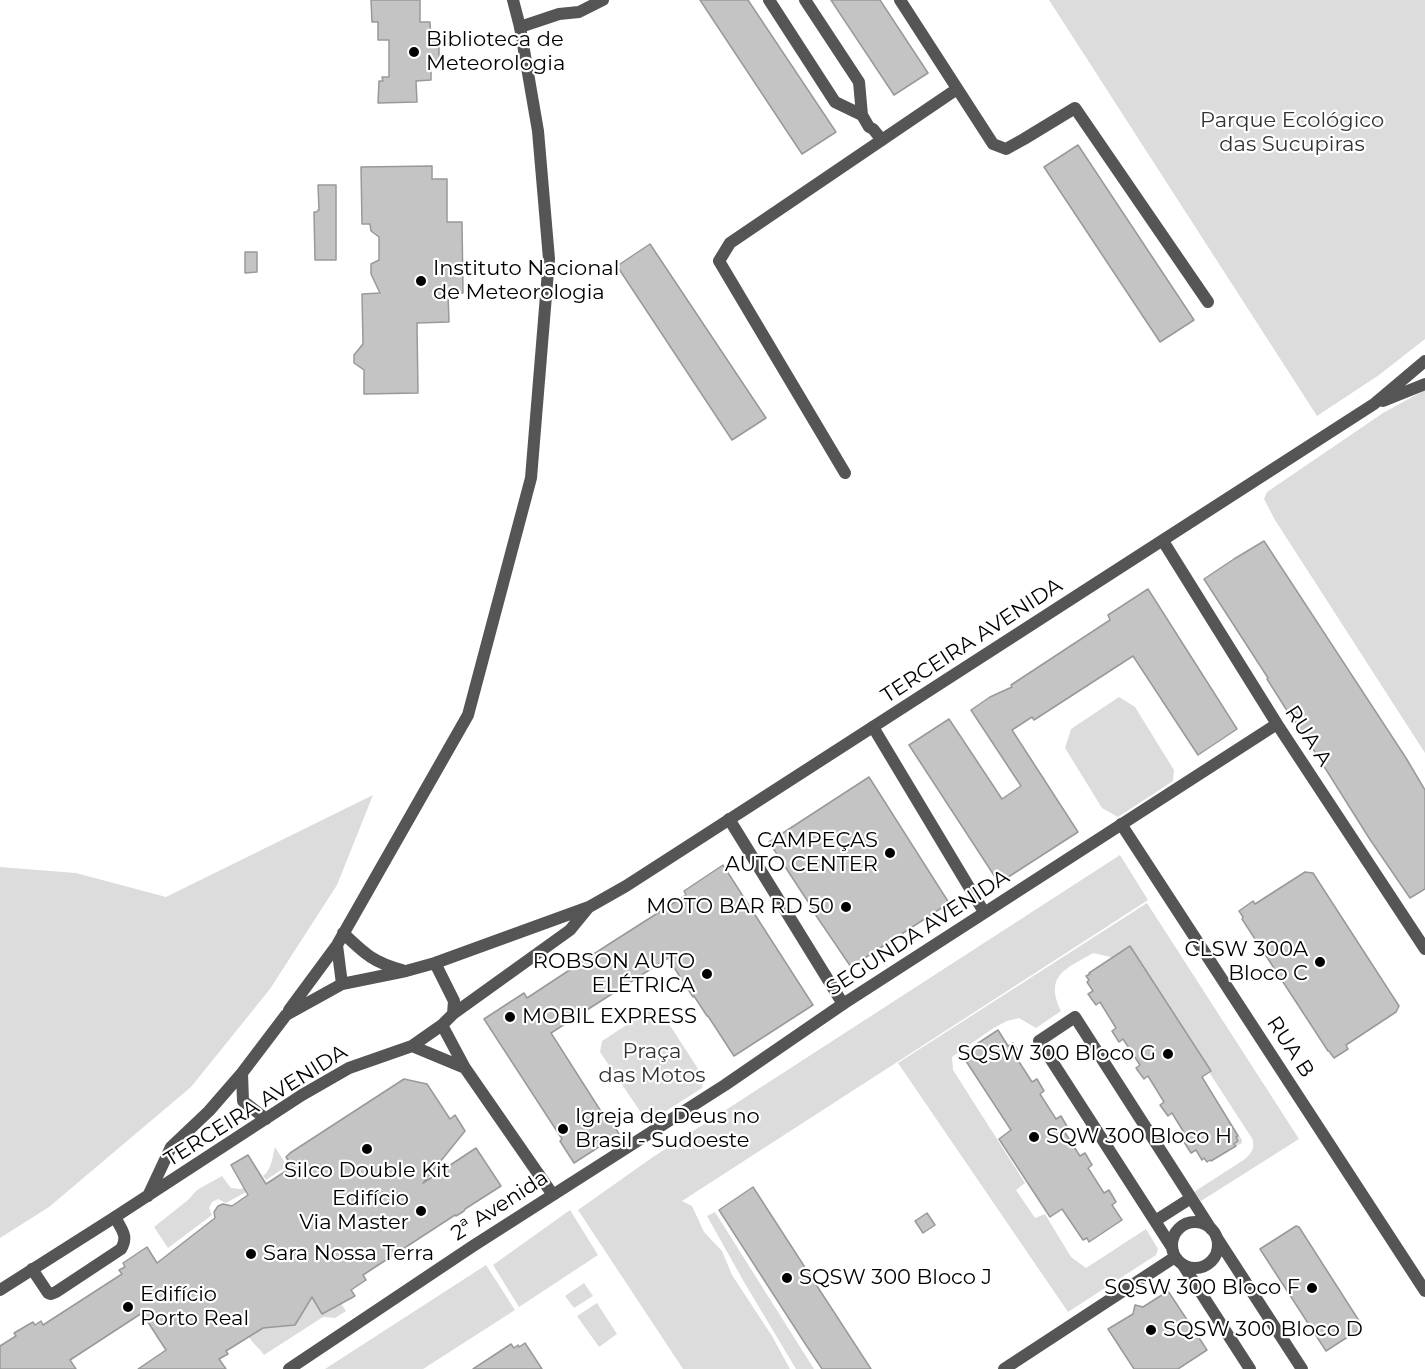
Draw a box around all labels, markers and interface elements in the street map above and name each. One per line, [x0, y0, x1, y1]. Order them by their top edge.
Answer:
place label: Biblioteca de Meteorologia [426, 27, 565, 77]
marker: Biblioteca de Meteorologia [407, 45, 421, 59]
park label: Parque Ecológico das Sucupiras [1200, 108, 1384, 158]
place label: Instituto Nacional de Meteorologia [433, 256, 619, 306]
marker: Instituto Nacional de Meteorologia [414, 274, 428, 288]
street label: TERCEIRA AVENIDA [877, 573, 1067, 709]
street label: RUA A [1279, 701, 1337, 771]
place label: CAMPEÇAS AUTO CENTER [725, 828, 878, 878]
marker: CAMPEÇAS AUTO CENTER [883, 846, 897, 860]
street label: SEGUNDA AVENIDA [822, 864, 1014, 1002]
place label: MOTO BAR RD 50 [646, 894, 834, 920]
marker: MOTO BAR RD 50 [839, 900, 853, 914]
place label: CLSW 300A Bloco C [1185, 937, 1308, 987]
place label: ROBSON AUTO ELÉTRICA [533, 949, 695, 999]
marker: CLSW 300A Bloco C [1313, 955, 1327, 969]
marker: ROBSON AUTO ELÉTRICA [700, 967, 714, 981]
place label: MOBIL EXPRESS [522, 1004, 697, 1030]
marker: MOBIL EXPRESS [503, 1010, 517, 1024]
street label: RUA B [1261, 1012, 1319, 1082]
park label: Praça das Motos [598, 1039, 706, 1089]
street label: TERCEIRA AVENIDA [160, 1040, 352, 1172]
place label: SQSW 300 Bloco G [957, 1041, 1156, 1067]
marker: SQSW 300 Bloco G [1161, 1047, 1175, 1061]
place label: Igreja de Deus no Brasil - Sudoeste [575, 1104, 760, 1154]
marker: Igreja de Deus no Brasil - Sudoeste [556, 1122, 570, 1136]
place label: SQW 300 Bloco H [1046, 1124, 1232, 1150]
marker: SQW 300 Bloco H [1027, 1130, 1041, 1144]
marker: Silco Double Kit [360, 1142, 374, 1156]
place label: Silco Double Kit [284, 1158, 450, 1184]
street label: 2ª Avenida [447, 1165, 553, 1247]
place label: Edifício Via Master [299, 1186, 409, 1236]
marker: Edifício Via Master [414, 1204, 428, 1218]
place label: Sara Nossa Terra [263, 1241, 434, 1267]
marker: Sara Nossa Terra [244, 1247, 258, 1261]
place label: SQSW 300 Bloco J [799, 1265, 992, 1291]
marker: SQSW 300 Bloco J [780, 1271, 794, 1285]
place label: SQSW 300 Bloco F [1104, 1275, 1300, 1301]
marker: SQSW 300 Bloco F [1305, 1281, 1319, 1295]
place label: Edifício Porto Real [140, 1282, 249, 1332]
marker: Edifício Porto Real [121, 1300, 135, 1314]
place label: SQSW 300 Bloco D [1163, 1317, 1363, 1343]
marker: SQSW 300 Bloco D [1144, 1323, 1158, 1337]

